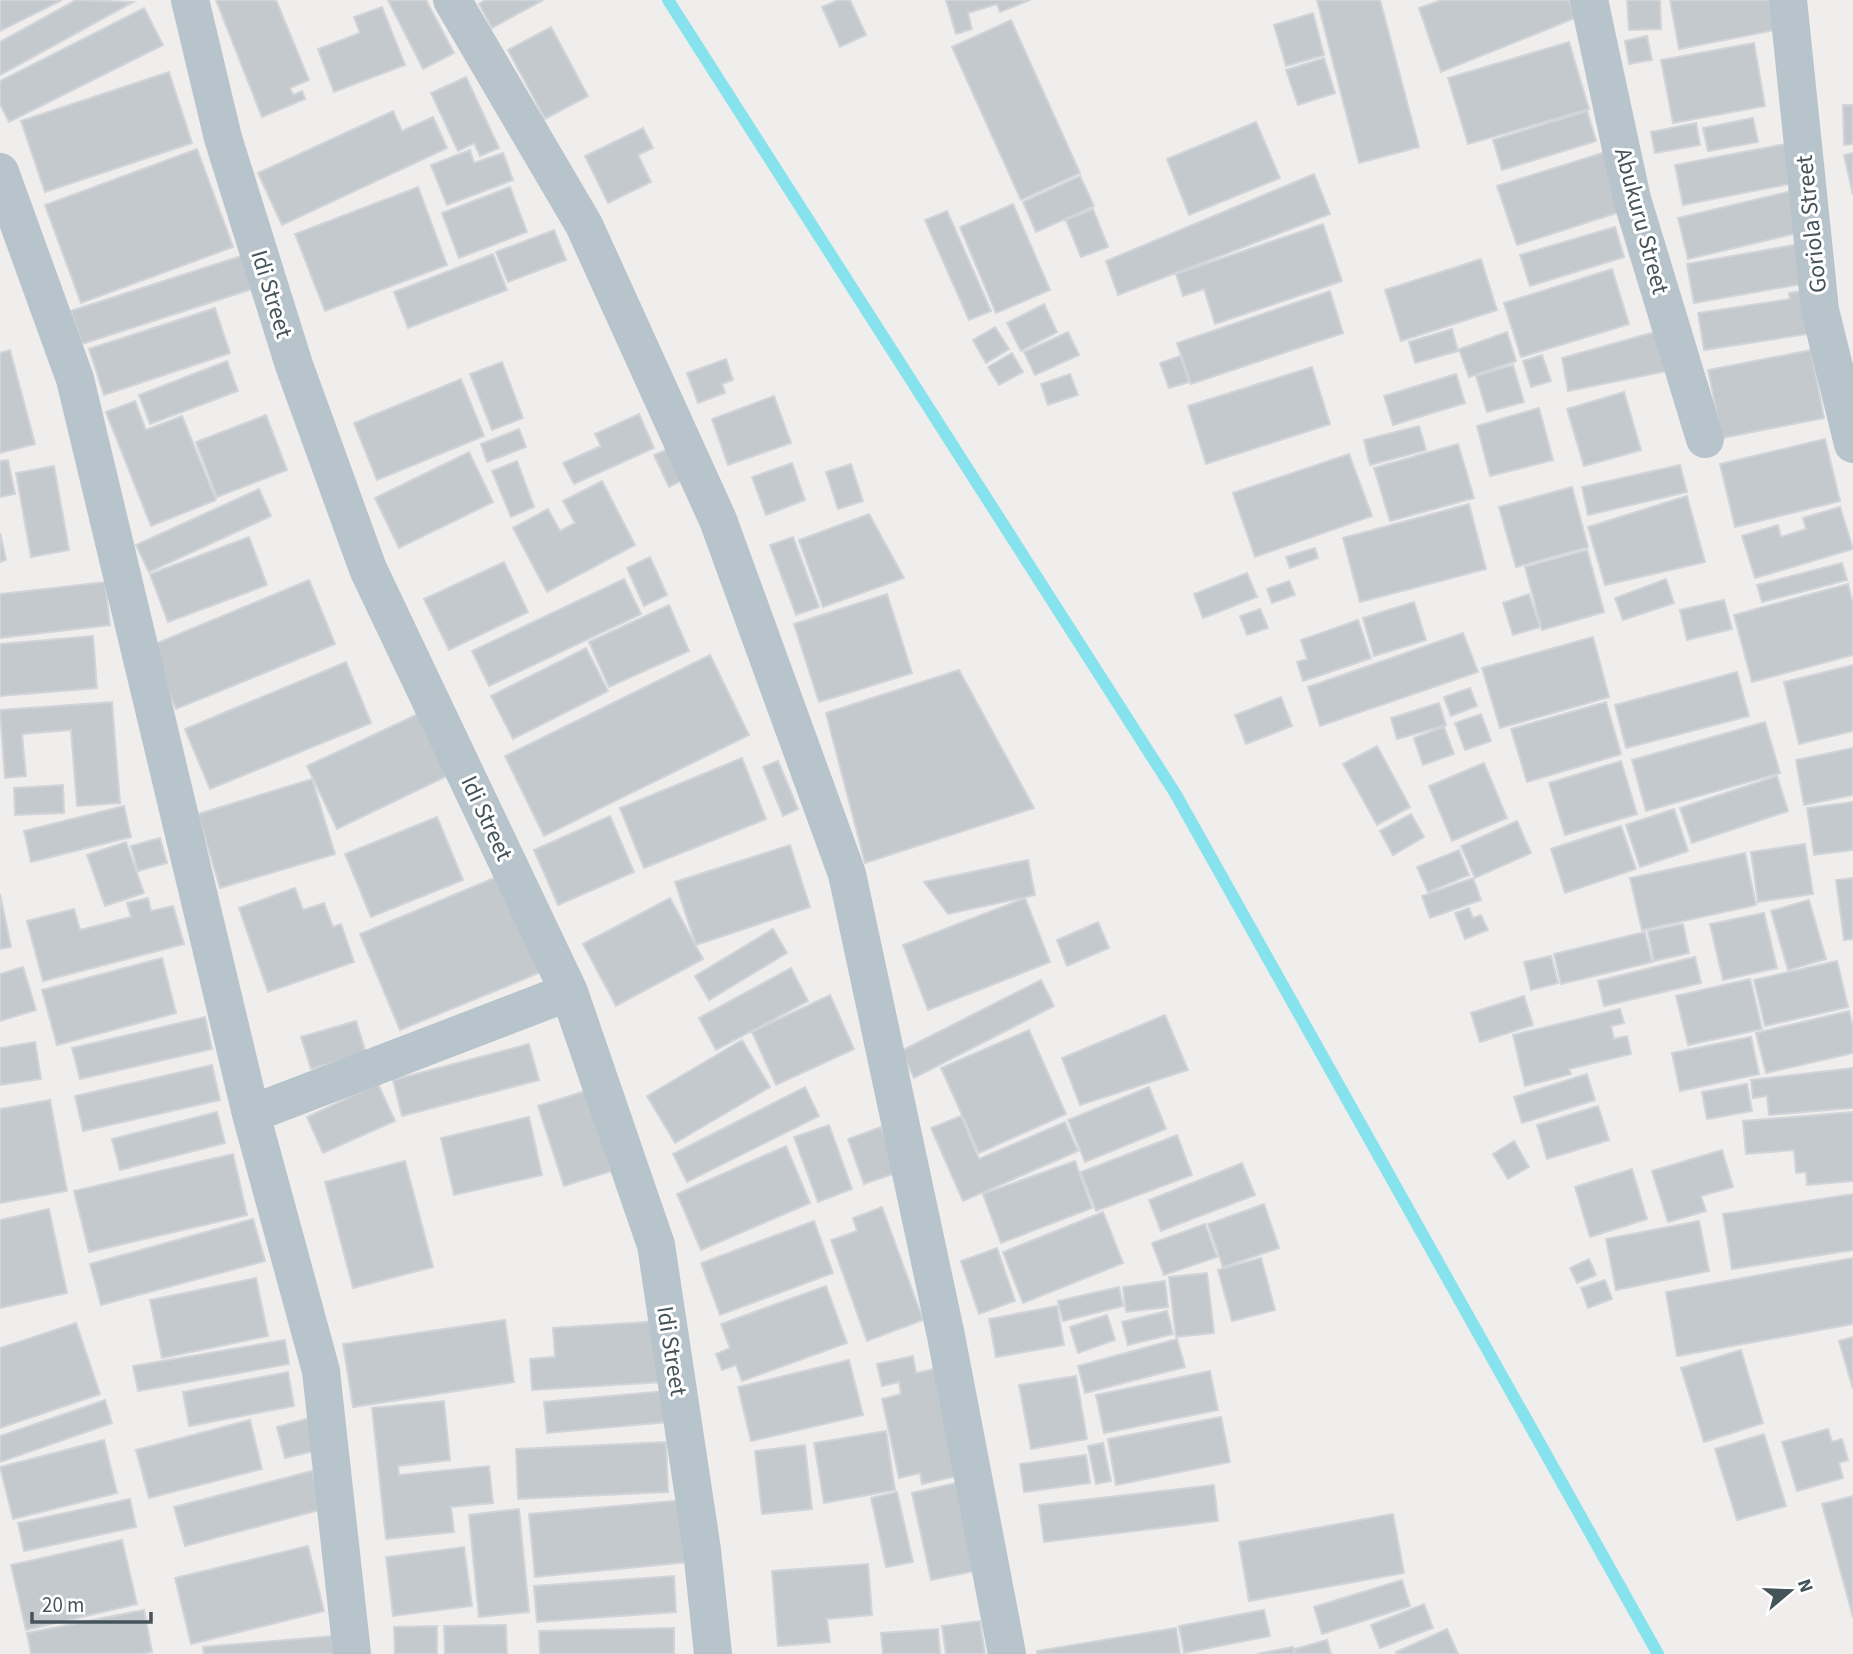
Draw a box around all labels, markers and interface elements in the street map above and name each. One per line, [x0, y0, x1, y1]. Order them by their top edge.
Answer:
street label: Abukuru Street [1605, 144, 1678, 298]
street label: Goriola Street [1787, 153, 1836, 295]
street label: Idi Street [242, 246, 301, 343]
street label: Idi Street [452, 770, 522, 867]
street label: Idi Street [647, 1304, 696, 1398]
north arrow [1755, 1556, 1825, 1626]
text: N [1790, 1576, 1819, 1596]
scale bar [32, 1580, 150, 1624]
text: 20 m [42, 1590, 84, 1620]

